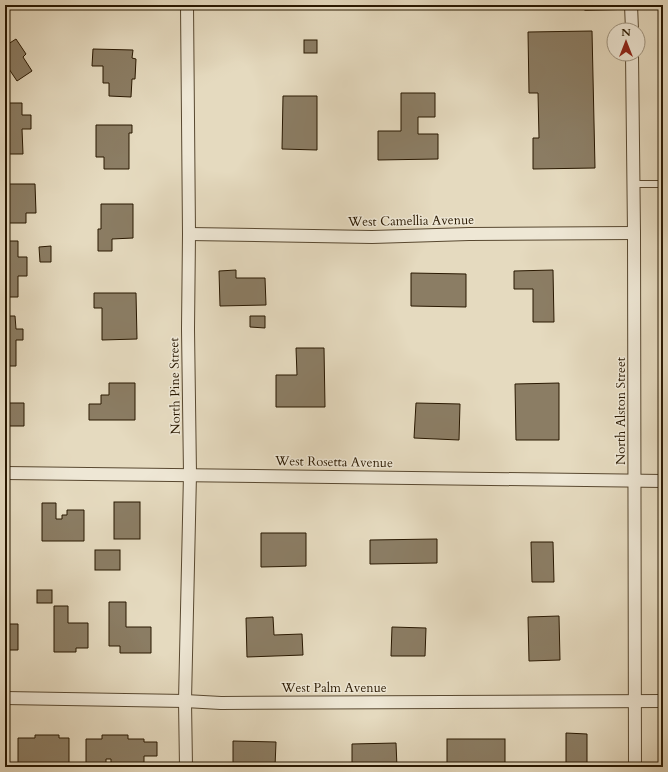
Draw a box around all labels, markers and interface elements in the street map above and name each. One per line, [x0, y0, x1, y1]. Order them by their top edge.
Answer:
north arrow [606, 22, 646, 62]
text: N [621, 25, 631, 40]
street label: West Camellia Avenue [347, 211, 474, 231]
street label: North Pine Street [165, 337, 185, 435]
street label: North Alston Street [612, 357, 630, 465]
street label: West Rosetta Avenue [274, 452, 393, 472]
street label: West Palm Avenue [280, 679, 387, 697]

